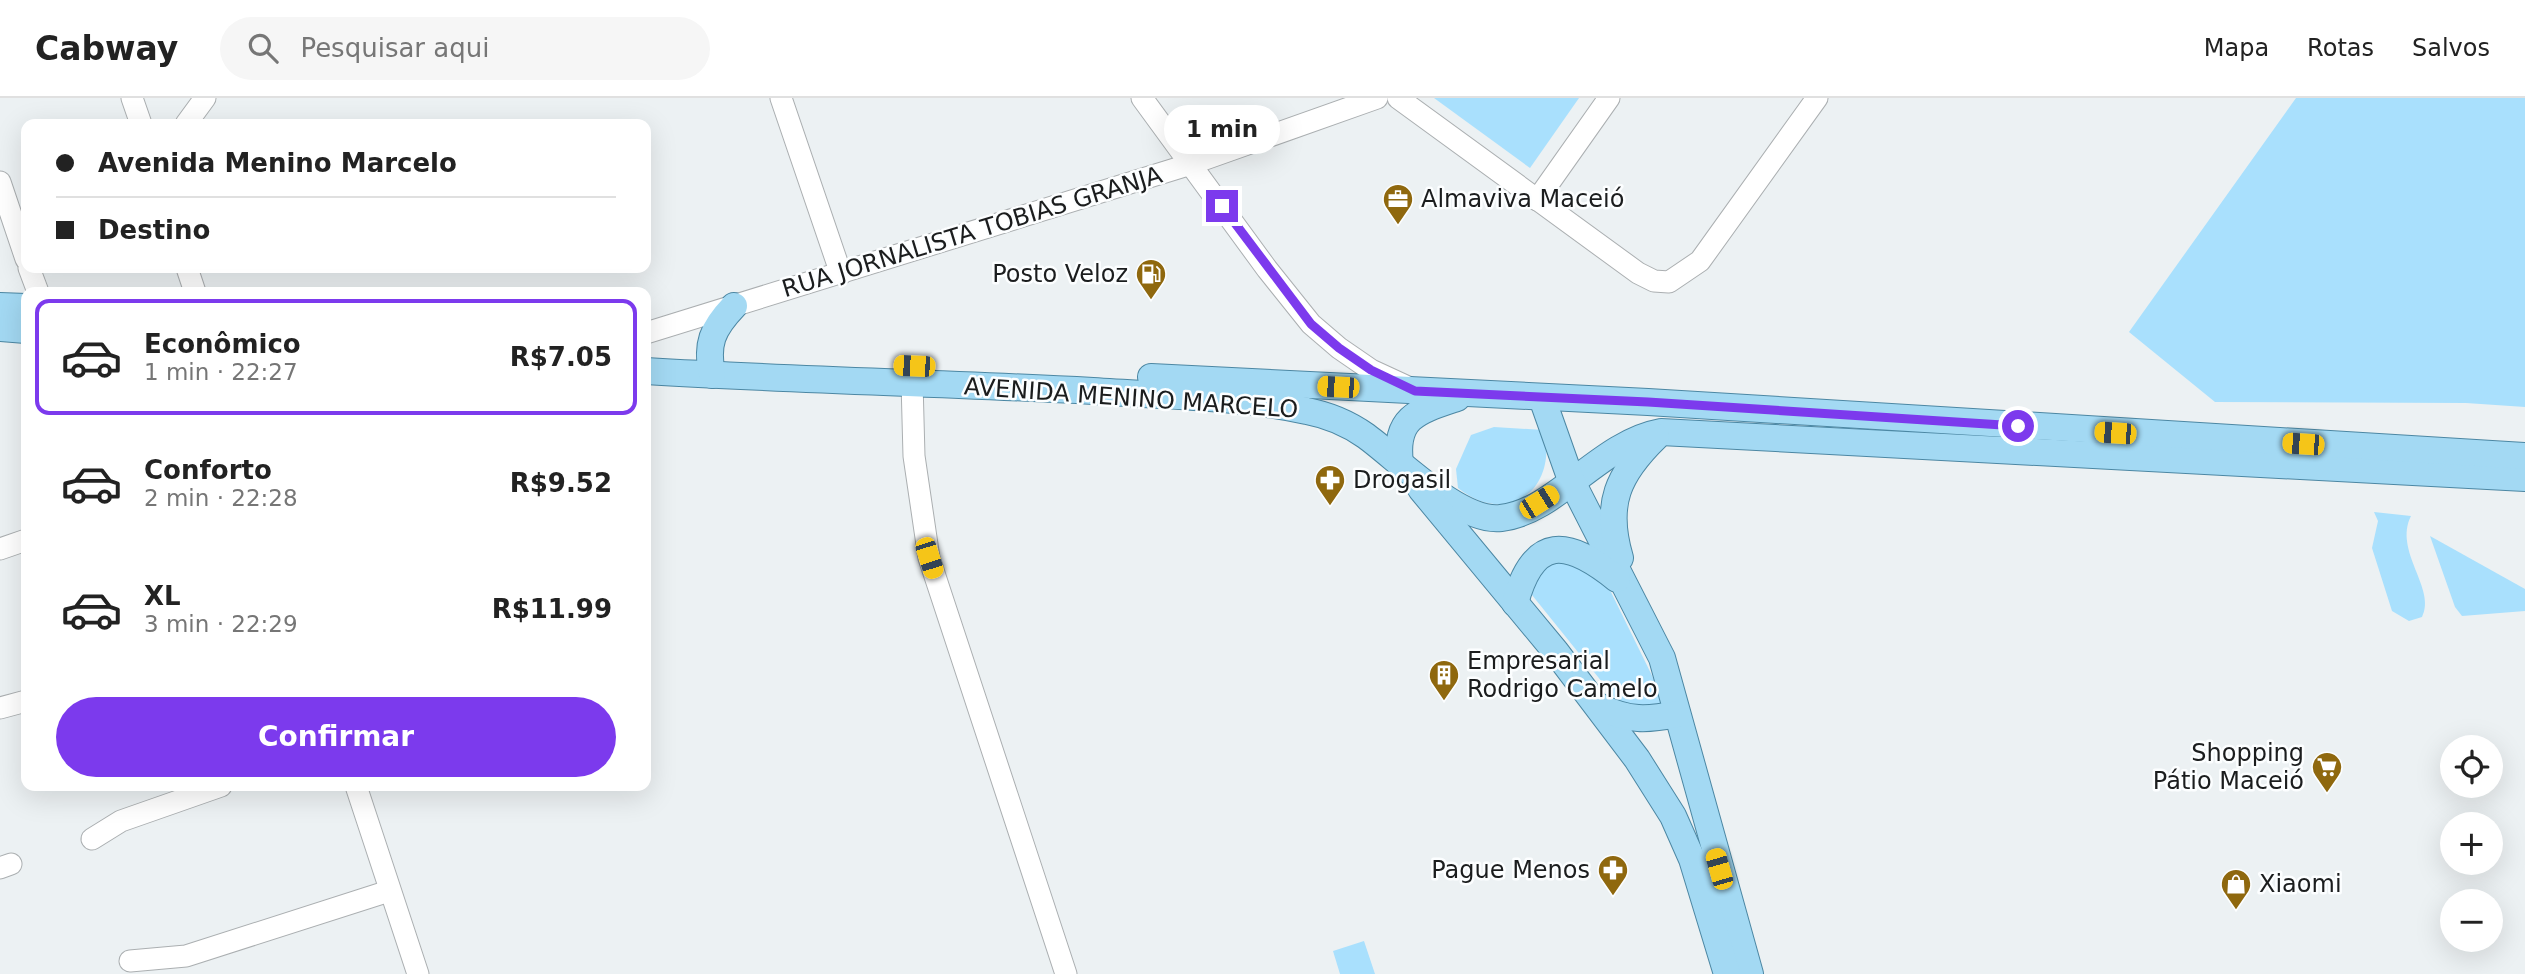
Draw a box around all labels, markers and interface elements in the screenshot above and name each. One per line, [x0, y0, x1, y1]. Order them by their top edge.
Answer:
search box [220, 17, 710, 80]
text: Cabway [35, 29, 178, 68]
icon: search [244, 29, 282, 67]
text: Pesquisar aqui [300, 33, 489, 63]
text: Mapa [2204, 34, 2269, 62]
text: Rotas [2307, 34, 2374, 62]
text: Salvos [2412, 34, 2490, 62]
callout: 1 min [1164, 105, 1280, 154]
text: 1 min [1186, 116, 1258, 142]
text: Avenida Menino Marcelo [98, 148, 457, 178]
street label: RUA JORNALISTA TOBIAS GRANJA [779, 161, 1166, 303]
office icon: Almaviva Maceió [1381, 182, 1415, 226]
place label: Almaviva Maceió [1421, 185, 1624, 213]
route end [1206, 190, 1238, 222]
text: Destino [98, 215, 210, 245]
fuel station icon: Posto Veloz [1134, 257, 1168, 301]
place label: Posto Veloz [992, 260, 1128, 288]
icon: car [60, 326, 123, 389]
text: Econômico [144, 329, 301, 359]
text: R$7.05 [510, 342, 612, 372]
car [893, 355, 936, 377]
text: 1 min · 22:27 [144, 359, 298, 385]
street label: AVENIDA MENINO MARCELO [963, 372, 1299, 424]
car [1317, 375, 1360, 399]
route start [2002, 410, 2034, 442]
car [2094, 421, 2137, 445]
car [2282, 432, 2325, 456]
icon: car [60, 452, 123, 515]
text: Conforto [144, 455, 272, 485]
pharmacy icon: Drogasil [1313, 463, 1347, 507]
place label: Drogasil [1353, 466, 1451, 494]
text: R$9.52 [510, 468, 612, 498]
car [1516, 482, 1563, 522]
text: 2 min · 22:28 [144, 485, 298, 511]
car [913, 535, 946, 581]
icon: car [60, 578, 123, 641]
text: XL [144, 581, 181, 611]
text: R$11.99 [492, 594, 612, 624]
text: 3 min · 22:29 [144, 611, 298, 637]
place label: Empresarial Rodrigo Camelo [1467, 647, 1658, 703]
building icon: Empresarial Rodrigo Camelo [1427, 658, 1461, 702]
button: Confirmar [56, 697, 616, 777]
map controls [2440, 735, 2503, 952]
button: locate [2440, 735, 2503, 798]
place label: Shopping Pátio Maceió [2153, 739, 2304, 795]
supermarket icon: Shopping Pátio Maceió [2310, 750, 2344, 794]
button: + [2440, 812, 2503, 875]
car [1704, 846, 1735, 892]
pharmacy icon: Pague Menos [1596, 853, 1630, 897]
place label: Pague Menos [1431, 856, 1590, 884]
shop icon: Xiaomi [2219, 867, 2253, 911]
place label: Xiaomi [2259, 870, 2342, 898]
button: − [2440, 889, 2503, 952]

